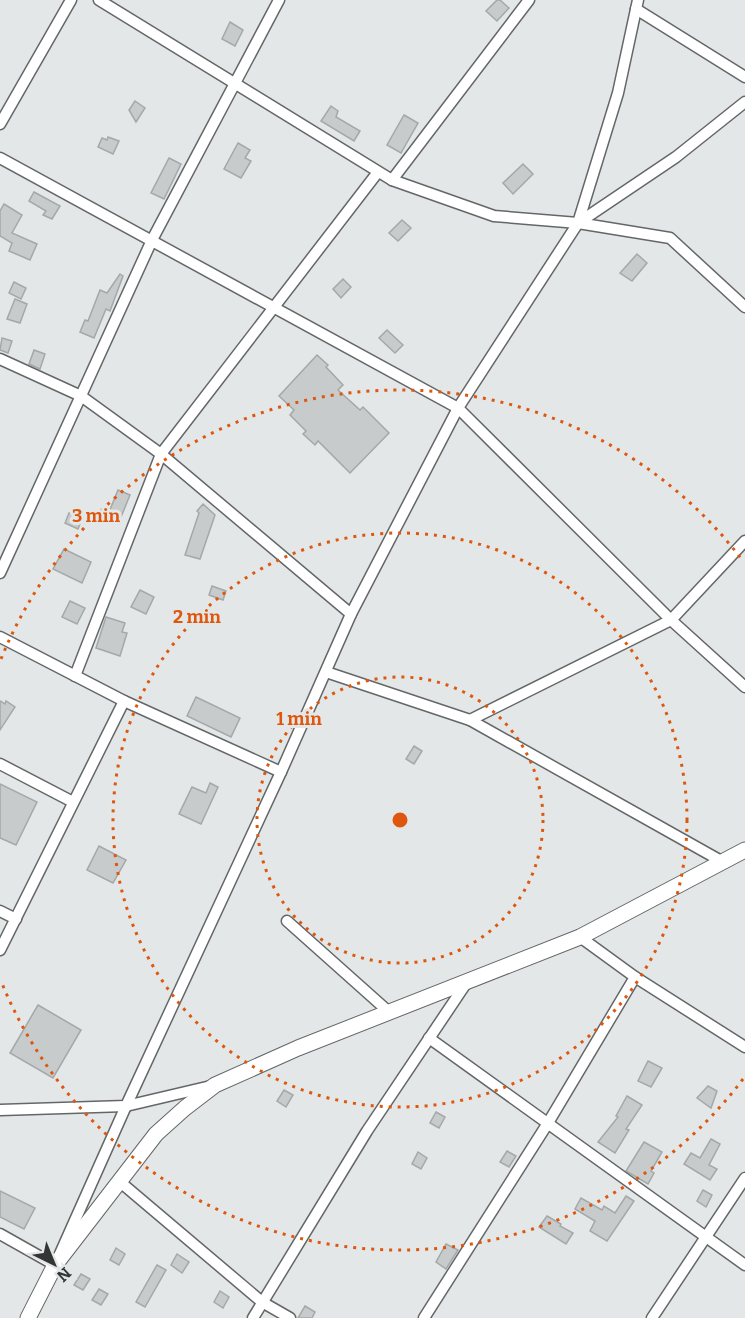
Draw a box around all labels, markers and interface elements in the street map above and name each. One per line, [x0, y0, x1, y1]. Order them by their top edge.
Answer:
text: 3 min [72, 505, 120, 527]
text: 2 min [173, 606, 221, 628]
text: 1 min [276, 708, 322, 730]
centre of rings [390, 810, 410, 830]
north arrow [24, 1234, 84, 1294]
text: N [53, 1263, 75, 1286]

